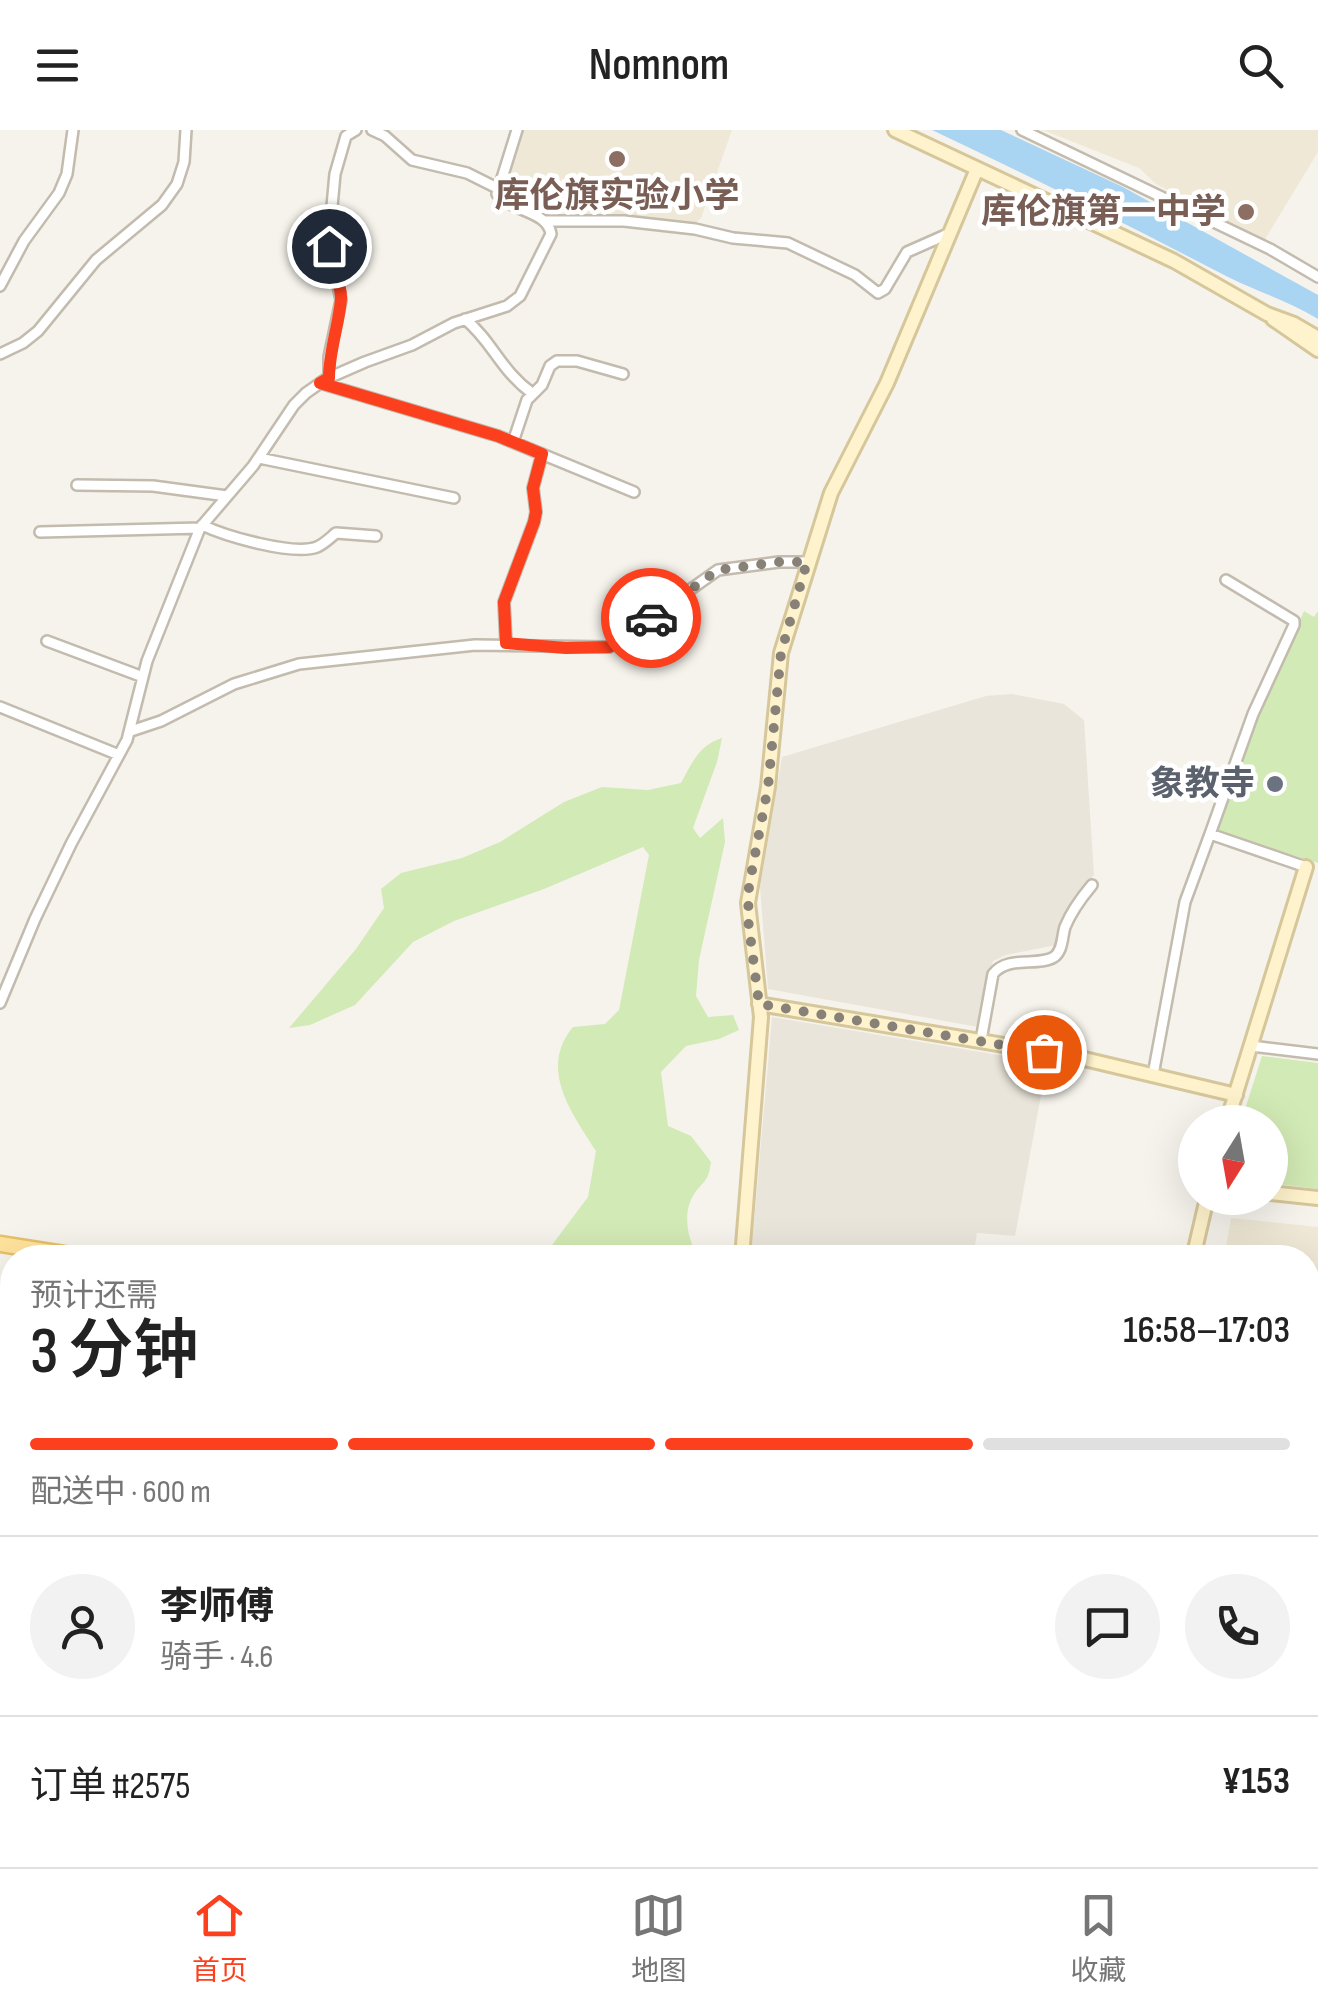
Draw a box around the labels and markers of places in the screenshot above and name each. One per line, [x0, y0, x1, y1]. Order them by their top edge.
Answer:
marker: 库伦旗实验小学 [606, 148, 628, 170]
place label: 库伦旗实验小学 [494, 175, 740, 218]
place label: 库伦旗第一中学 [981, 191, 1226, 234]
marker: 库伦旗第一中学 [1235, 201, 1257, 223]
pin [287, 204, 372, 289]
place label: 象教寺 [1150, 763, 1255, 806]
marker: 象教寺 [1264, 773, 1286, 795]
pin [1002, 1010, 1087, 1095]

